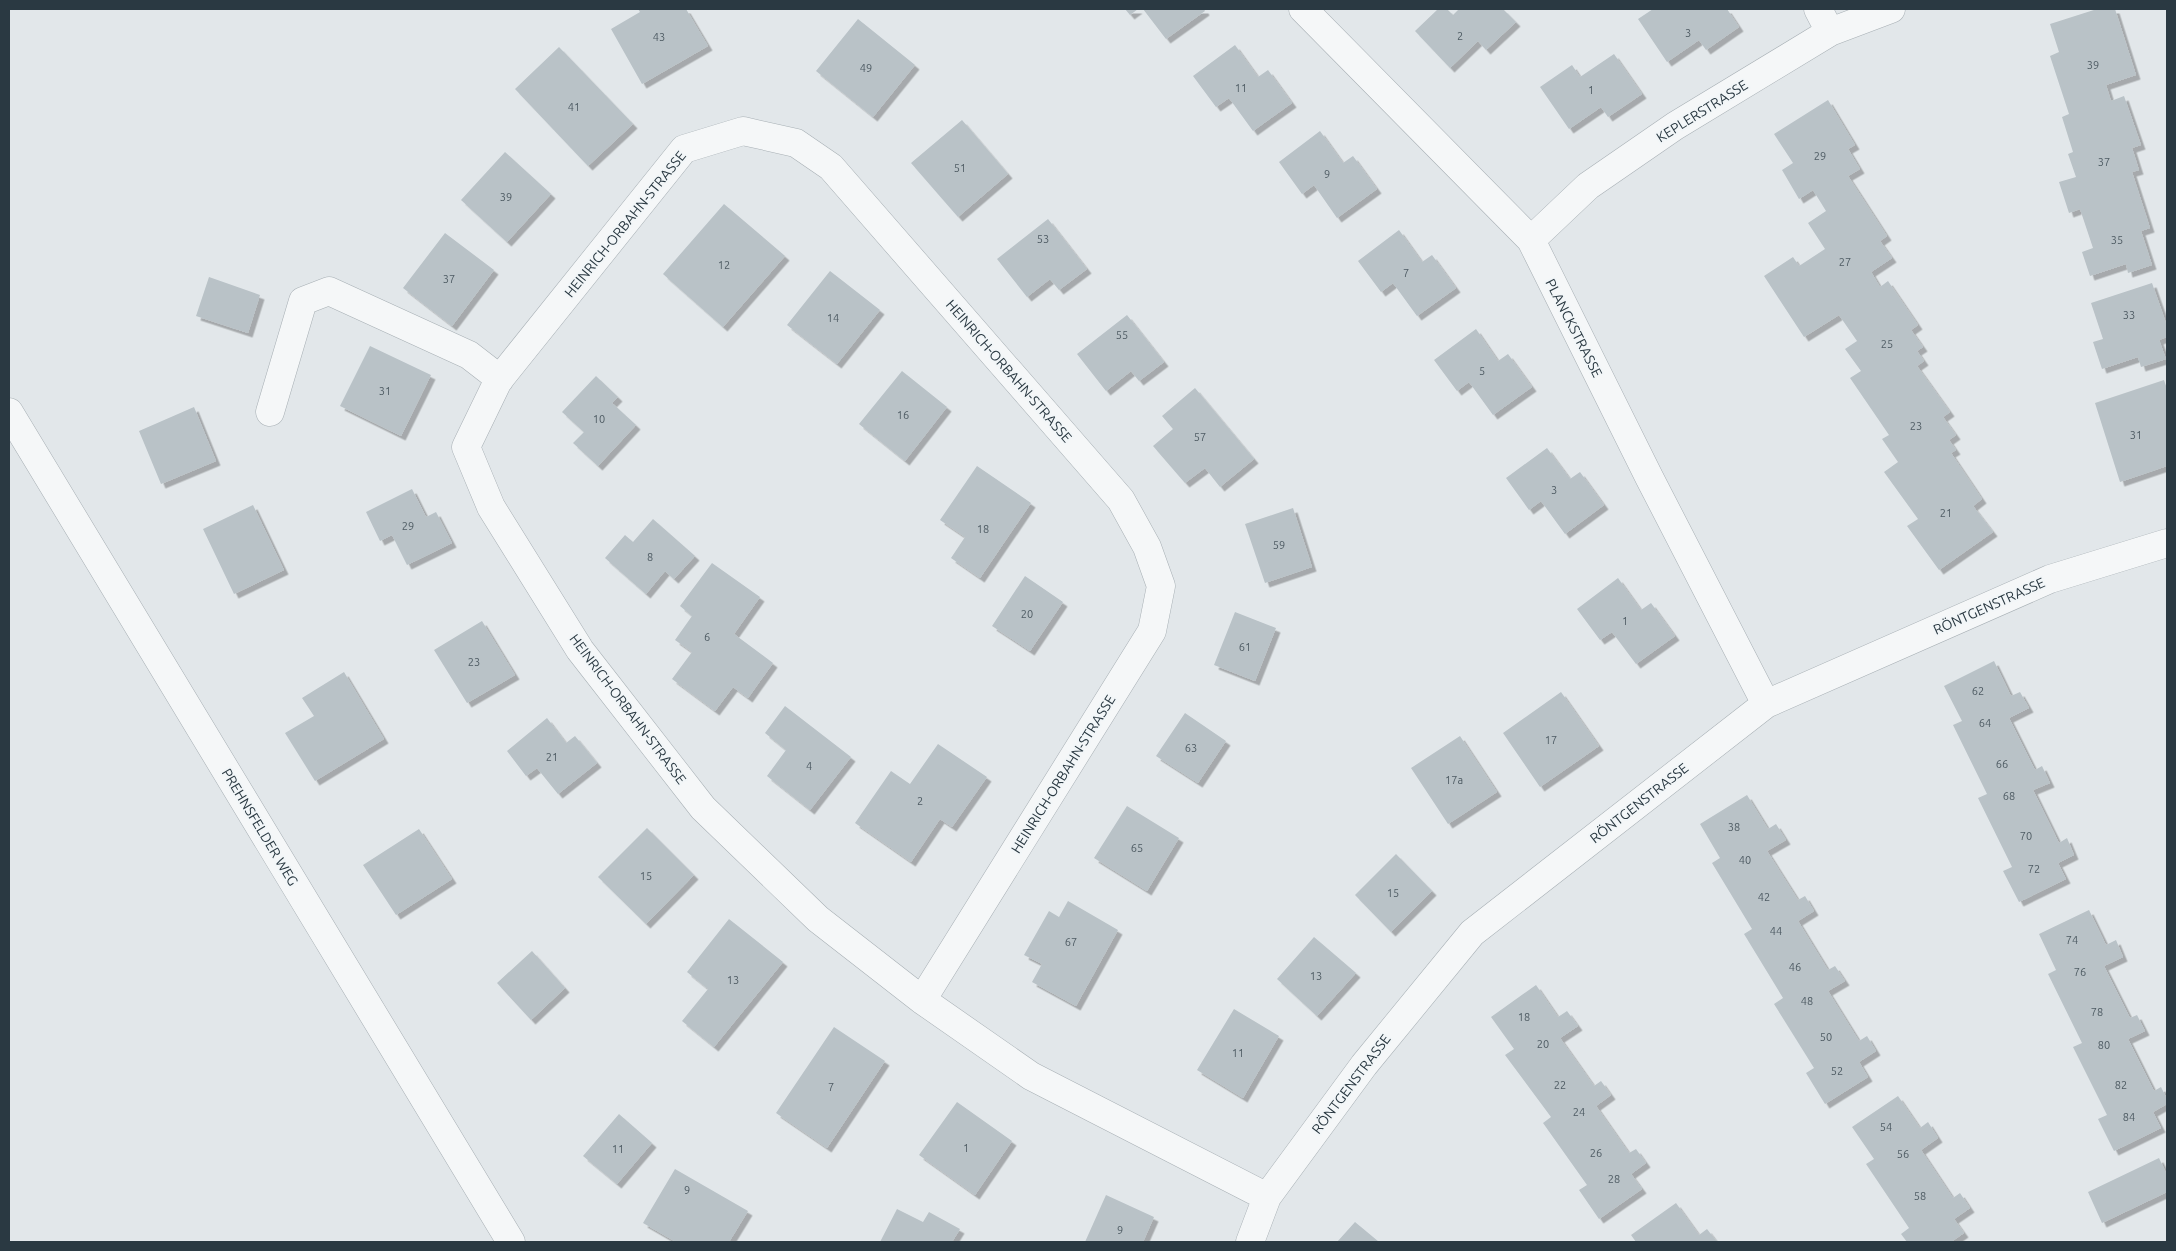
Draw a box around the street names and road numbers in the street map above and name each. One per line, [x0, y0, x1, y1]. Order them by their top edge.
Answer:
street label: KEPLERSTRASSE [1653, 76, 1751, 145]
street label: HEINRICH-ORBAHN-STRASSE [561, 148, 689, 300]
street label: PLANCKSTRASSE [1542, 276, 1606, 380]
street label: HEINRICH-ORBAHN-STRASSE [943, 297, 1075, 446]
street label: RÖNTGENSTRASSE [1930, 573, 2047, 638]
street label: HEINRICH-ORBAHN-STRASSE [566, 631, 690, 787]
street label: HEINRICH-ORBAHN-STRASSE [1008, 692, 1118, 856]
street label: RÖNTGENSTRASSE [1586, 759, 1691, 846]
street label: PREHNSFELDER WEG [219, 765, 301, 889]
street label: RÖNTGENSTRASSE [1308, 1030, 1394, 1137]

